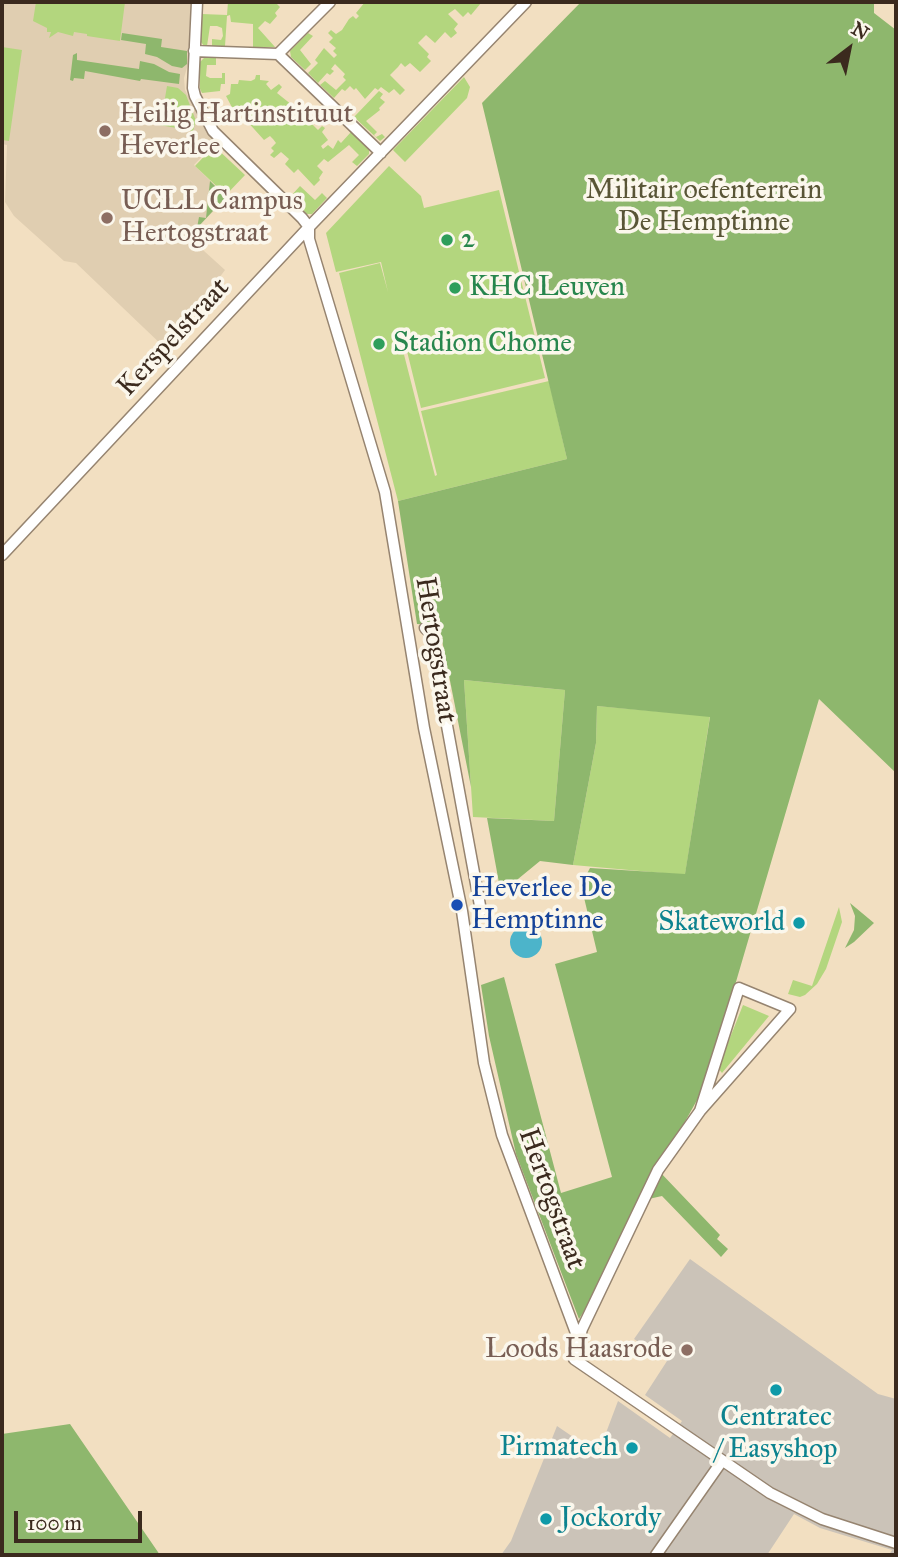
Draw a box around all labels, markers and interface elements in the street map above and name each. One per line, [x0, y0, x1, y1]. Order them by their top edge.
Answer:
north arrow [814, 14, 884, 84]
text: N [847, 17, 873, 45]
place label: Heilig Hartinstituut Heverlee [119, 98, 353, 164]
marker: Heilig Hartinstituut Heverlee [97, 123, 113, 139]
park label: Militair oefenterrein De Hemptinne [586, 174, 822, 240]
place label: UCLL Campus Hertogstraat [121, 185, 303, 251]
marker: UCLL Campus Hertogstraat [99, 210, 115, 226]
place label: 2 [461, 223, 475, 257]
marker: 2 [439, 232, 455, 248]
place label: KHC Leuven [469, 271, 625, 305]
street label: Kerspelstraat [111, 272, 237, 404]
marker: KHC Leuven [447, 280, 463, 296]
place label: Stadion Chome [393, 327, 572, 361]
marker: Stadion Chome [371, 336, 387, 352]
street label: Hertogstraat [407, 574, 463, 726]
place label: Heverlee De Hemptinne [471, 872, 612, 938]
marker: Heverlee De Hemptinne [449, 897, 465, 913]
place label: Skateworld [658, 906, 785, 940]
marker: Skateworld [791, 915, 807, 931]
street label: Hertogstraat [510, 1124, 592, 1274]
place label: Loods Haasrode [485, 1333, 673, 1367]
marker: Loods Haasrode [679, 1342, 695, 1358]
marker: Centratec / Easyshop [768, 1382, 784, 1398]
place label: Centratec / Easyshop [715, 1401, 837, 1467]
place label: Pirmatech [499, 1431, 618, 1465]
marker: Pirmatech [624, 1440, 640, 1456]
scale bar [18, 1498, 145, 1542]
place label: Jockordy [560, 1502, 661, 1536]
text: 100 m [27, 1510, 82, 1536]
marker: Jockordy [538, 1511, 554, 1527]

